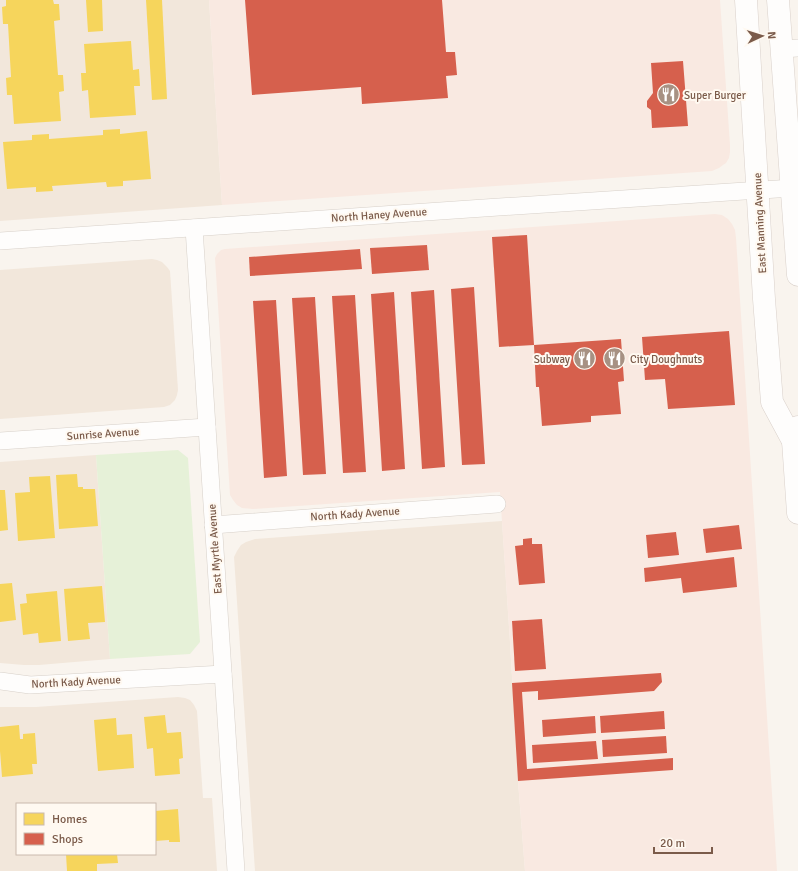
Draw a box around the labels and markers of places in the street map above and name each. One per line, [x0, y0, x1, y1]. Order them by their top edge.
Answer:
restaurant icon: Super Burger [656, 82, 682, 108]
place label: Super Burger [684, 89, 746, 102]
restaurant icon: Subway [572, 346, 598, 372]
restaurant icon: City Doughnuts [602, 346, 628, 372]
place label: Subway [534, 353, 571, 366]
place label: City Doughnuts [630, 353, 703, 366]

